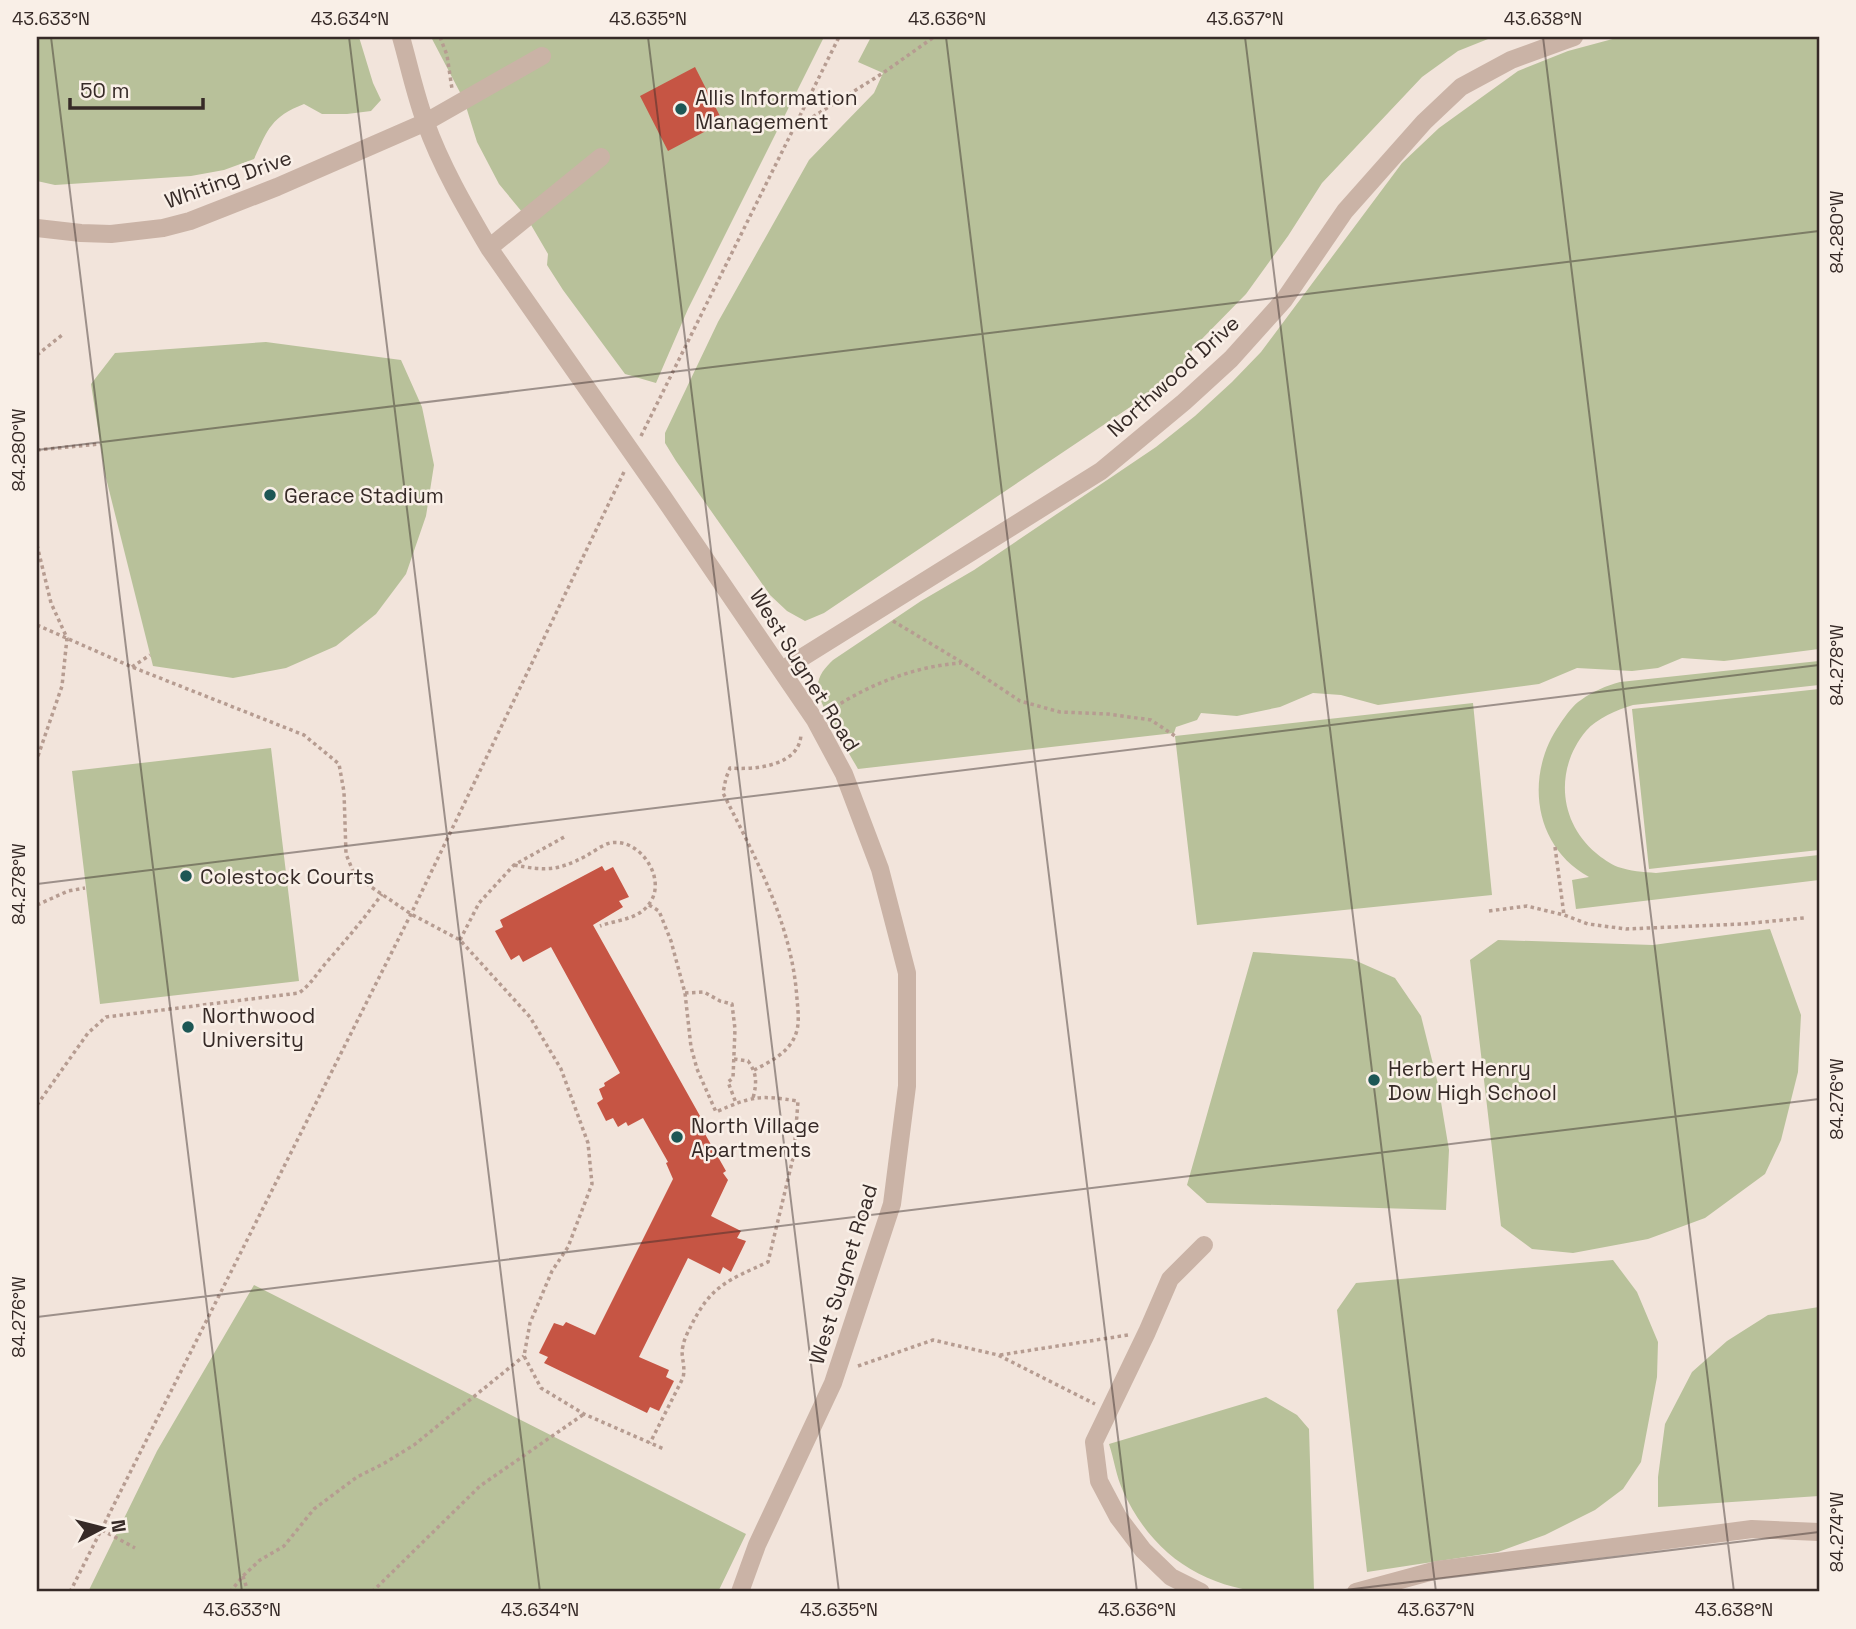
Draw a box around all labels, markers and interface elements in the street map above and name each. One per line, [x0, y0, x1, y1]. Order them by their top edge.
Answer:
text: 43.633°N [12, 7, 90, 30]
text: 43.634°N [311, 7, 389, 30]
text: 43.635°N [609, 7, 687, 30]
text: 43.636°N [908, 7, 986, 30]
text: 43.637°N [1206, 7, 1284, 30]
text: 43.638°N [1504, 7, 1582, 30]
scale bar [70, 66, 203, 110]
text: 50 m [80, 77, 130, 104]
place label: Allis Information Management [695, 84, 858, 135]
marker: Allis Information Management [673, 101, 689, 117]
street label: Whiting Drive [161, 144, 295, 214]
text: 84.280°W [1825, 190, 1848, 274]
street label: Northwood Drive [1101, 309, 1245, 443]
text: 84.280°W [7, 408, 30, 492]
place label: Gerace Stadium [284, 482, 444, 509]
marker: Gerace Stadium [262, 487, 278, 503]
street label: West Sugnet Road [744, 584, 866, 756]
text: 84.278°W [1825, 624, 1848, 706]
text: 84.278°W [7, 843, 30, 925]
place label: Colestock Courts [200, 863, 374, 890]
marker: Colestock Courts [178, 868, 194, 884]
place label: Northwood University [202, 1002, 315, 1053]
marker: Northwood University [180, 1019, 196, 1035]
place label: Herbert Henry Dow High School [1388, 1055, 1557, 1106]
text: 84.276°W [1825, 1058, 1848, 1140]
marker: Herbert Henry Dow High School [1366, 1072, 1382, 1088]
place label: North Village Apartments [691, 1112, 820, 1163]
marker: North Village Apartments [669, 1129, 685, 1145]
street label: West Sugnet Road [803, 1181, 883, 1367]
text: 84.276°W [7, 1276, 30, 1358]
text: 84.274°W [1825, 1491, 1848, 1572]
north arrow [66, 1492, 136, 1562]
text: N [105, 1518, 132, 1534]
text: 43.633°N [203, 1598, 281, 1621]
text: 43.634°N [501, 1598, 579, 1621]
text: 43.635°N [800, 1598, 878, 1621]
text: 43.636°N [1098, 1598, 1176, 1621]
text: 43.637°N [1397, 1598, 1475, 1621]
text: 43.638°N [1695, 1598, 1773, 1621]

